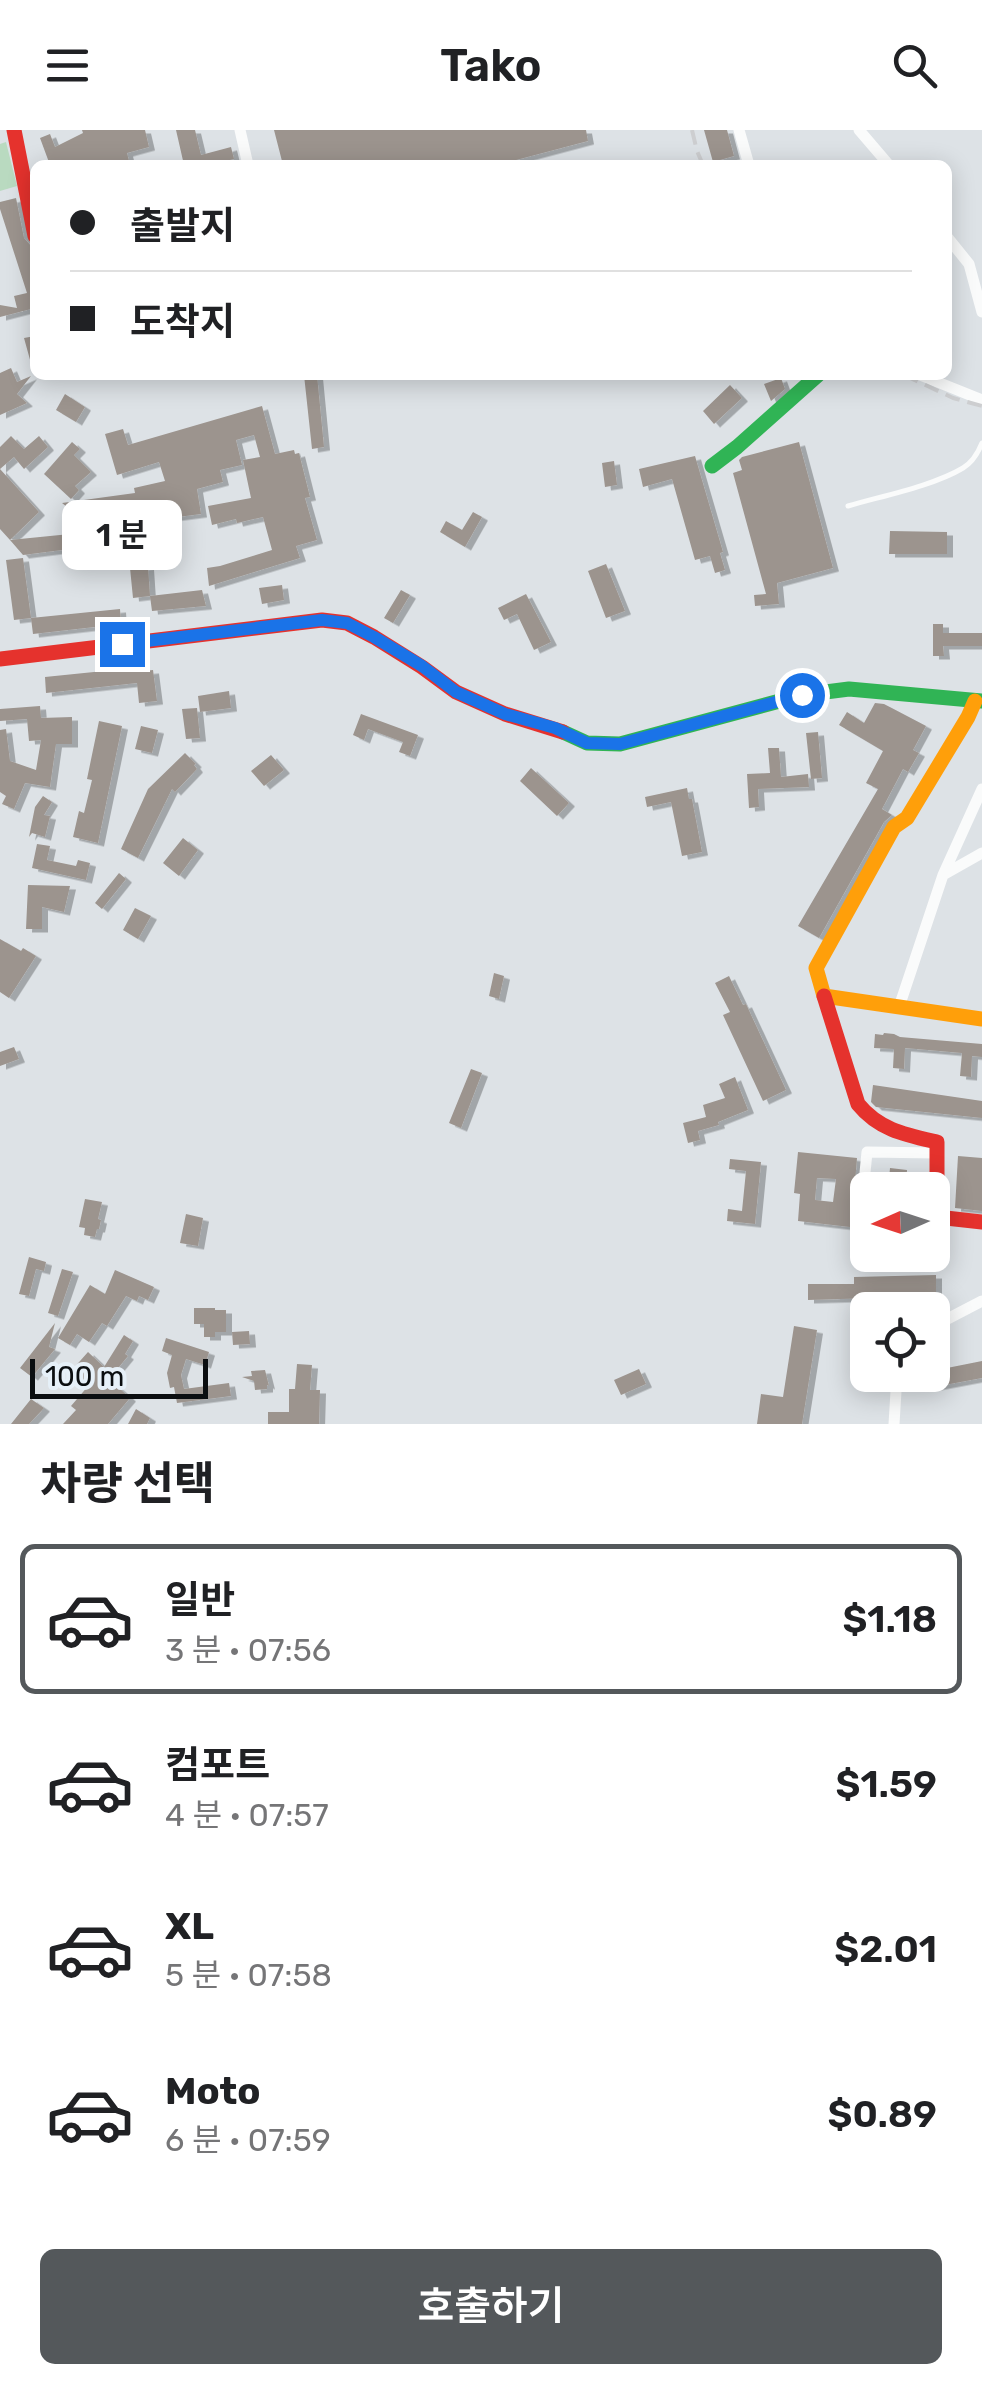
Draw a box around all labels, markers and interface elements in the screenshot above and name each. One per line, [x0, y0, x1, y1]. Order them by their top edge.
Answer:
icon: menu [40, 38, 95, 93]
icon: search [887, 38, 942, 93]
text: Tako [440, 39, 542, 92]
text: 출발지 [130, 203, 235, 249]
text: 도착지 [130, 299, 235, 345]
callout: 1 분 [62, 499, 182, 569]
text: 1 분 [96, 516, 148, 554]
route end [100, 622, 145, 667]
route start [780, 673, 825, 718]
north arrow [850, 1172, 950, 1272]
map controls [850, 1172, 950, 1392]
button: locate [850, 1292, 950, 1392]
scale bar [30, 1354, 208, 1398]
text: 100 m [45, 1360, 124, 1393]
text: 차량 선택 [40, 1457, 215, 1510]
icon: car [45, 1574, 135, 1664]
text: 일반 [165, 1577, 235, 1623]
text: $1.18 [842, 1596, 937, 1642]
text: 3 분 · 07:56 [165, 1631, 331, 1669]
icon: car [45, 1739, 135, 1829]
text: 컴포트 [165, 1742, 270, 1788]
text: $1.59 [836, 1761, 937, 1807]
text: 4 분 · 07:57 [165, 1796, 329, 1834]
text: XL [165, 1903, 214, 1949]
icon: car [45, 1904, 135, 1994]
text: $2.01 [834, 1926, 937, 1972]
text: 5 분 · 07:58 [165, 1956, 332, 1994]
text: Moto [165, 2068, 261, 2114]
icon: car [45, 2069, 135, 2159]
text: $0.89 [828, 2091, 937, 2137]
text: 6 분 · 07:59 [165, 2121, 331, 2159]
button: 호출하기 [40, 2249, 942, 2364]

